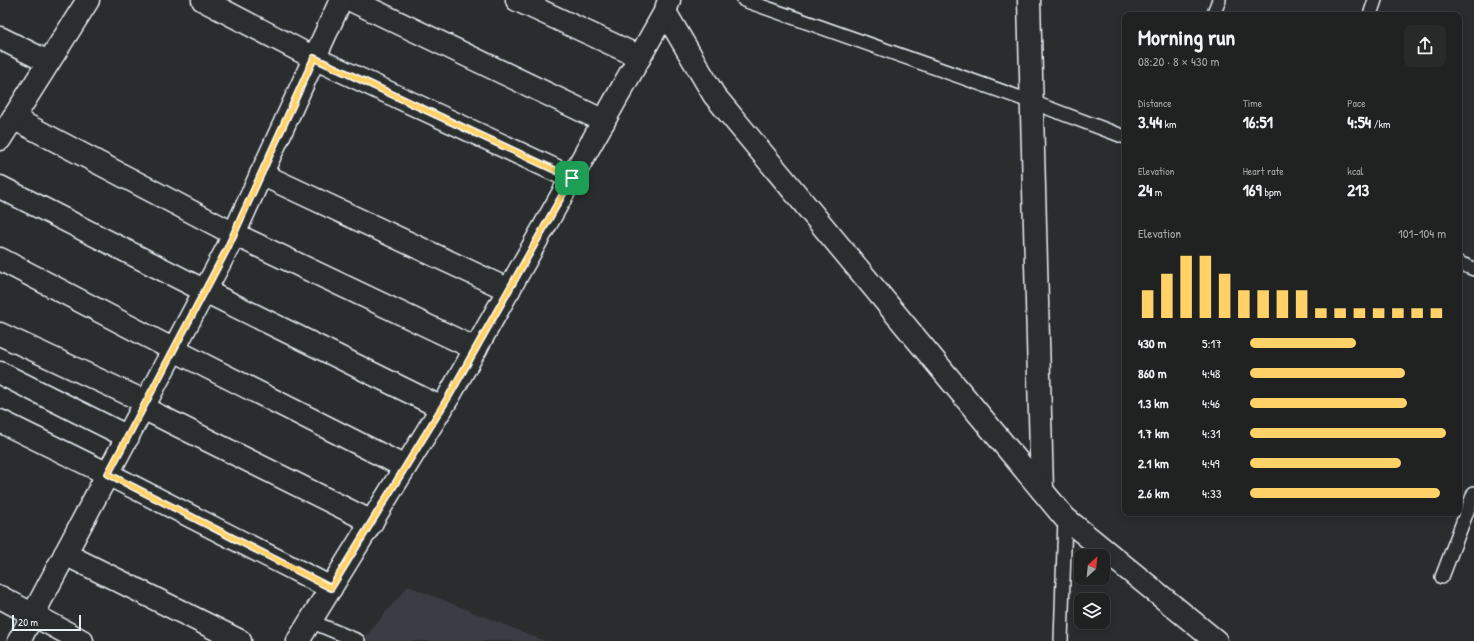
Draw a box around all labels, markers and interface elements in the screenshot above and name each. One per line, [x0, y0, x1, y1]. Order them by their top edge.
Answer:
text: Morning run [1138, 22, 1235, 52]
button: share [1404, 25, 1446, 67]
text: 08:20 · 8 × 430 m [1138, 52, 1219, 70]
text: Distance [1138, 96, 1172, 110]
text: Time [1243, 96, 1262, 110]
text: Pace [1347, 96, 1366, 110]
text: 3.44 [1138, 110, 1162, 133]
text: 16:51 [1243, 110, 1273, 133]
text: 4:54 [1347, 110, 1371, 133]
text: km [1162, 117, 1177, 131]
text: /km [1371, 117, 1390, 131]
pin [555, 161, 589, 195]
text: Elevation [1138, 164, 1175, 178]
text: Heart rate [1243, 164, 1284, 178]
text: kcal [1347, 164, 1363, 178]
icon: arrive [561, 167, 583, 189]
text: 24 [1138, 178, 1152, 201]
text: 169 [1243, 178, 1262, 201]
text: 213 [1347, 178, 1369, 201]
text: m [1152, 185, 1162, 199]
text: bpm [1262, 185, 1281, 199]
text: Elevation [1138, 224, 1181, 242]
text: 101–104 m [1398, 224, 1446, 242]
text: 430 m [1138, 334, 1166, 352]
text: 5:17 [1202, 334, 1222, 352]
text: 860 m [1138, 364, 1166, 382]
text: 4:48 [1202, 364, 1220, 382]
text: 1.3 km [1138, 394, 1169, 412]
text: 4:46 [1202, 394, 1220, 412]
text: 1.7 km [1138, 424, 1169, 442]
text: 4:31 [1202, 424, 1220, 442]
text: 2.1 km [1138, 454, 1169, 472]
text: 4:49 [1202, 454, 1220, 472]
text: 2.6 km [1138, 484, 1169, 502]
text: 4:33 [1202, 484, 1222, 502]
north arrow [1074, 549, 1110, 585]
map controls [1074, 549, 1110, 629]
button: layers [1074, 593, 1110, 629]
scale bar [12, 613, 81, 632]
text: 20 m [18, 615, 38, 629]

